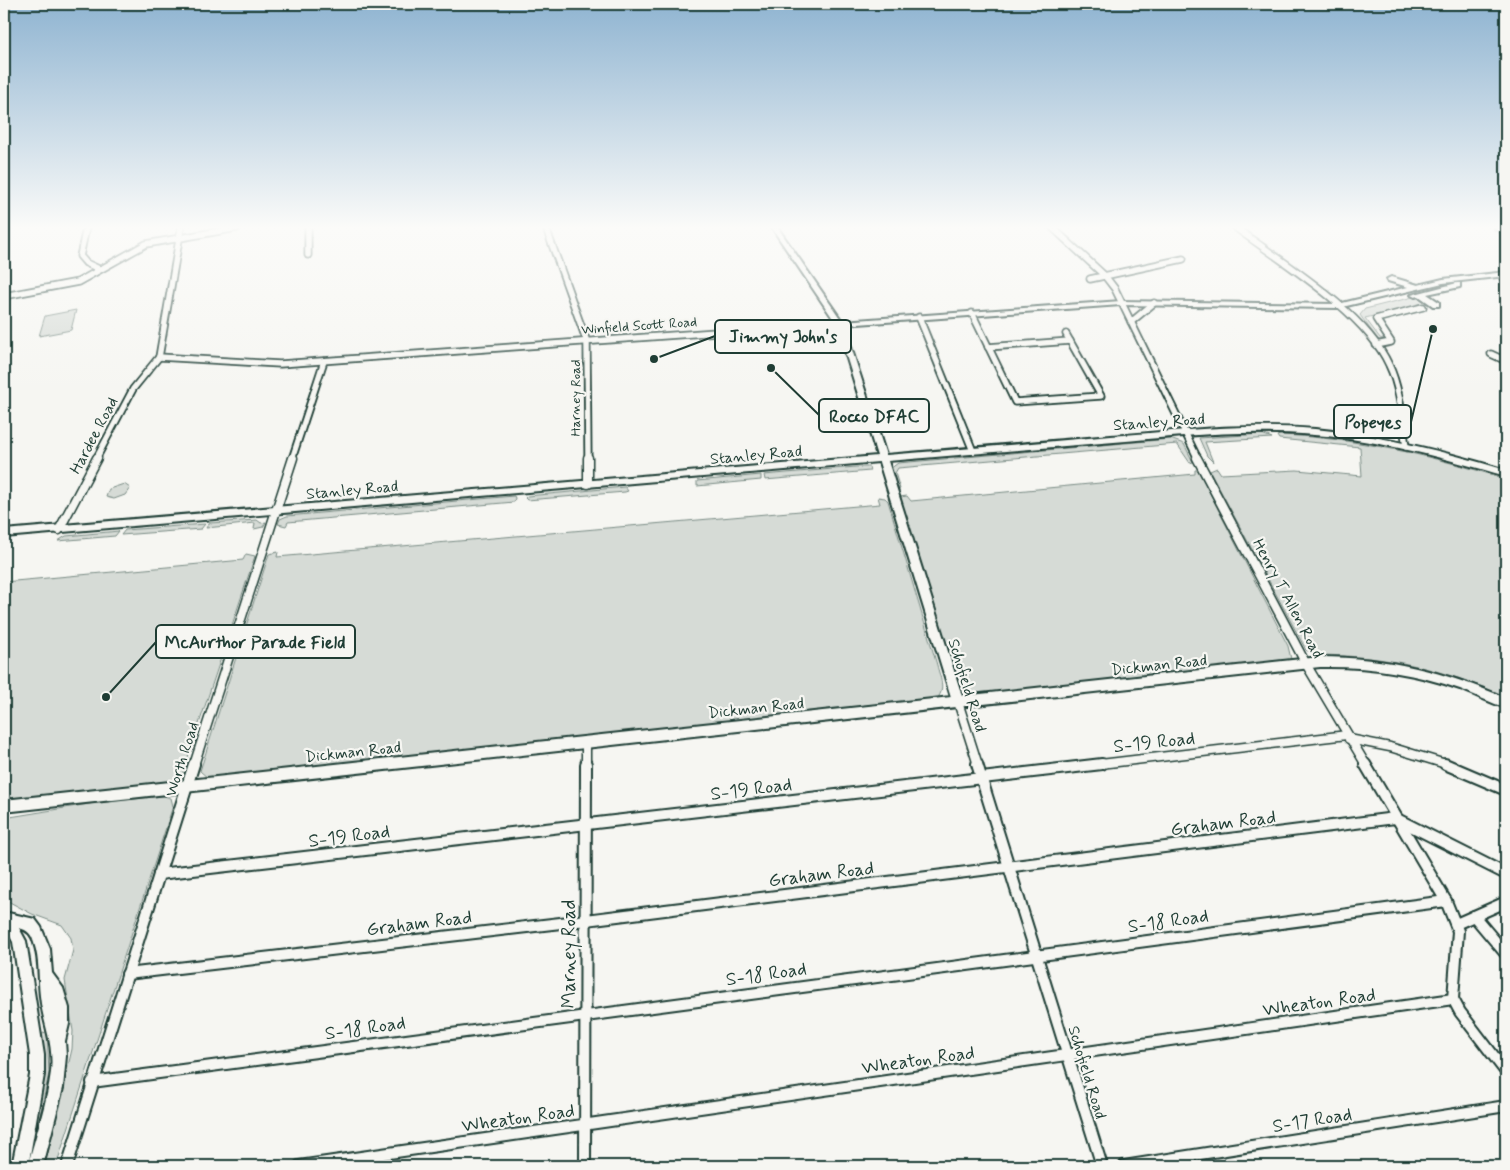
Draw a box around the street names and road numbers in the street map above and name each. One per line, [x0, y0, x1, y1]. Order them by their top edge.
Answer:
street label: Winfield Scott Road [580, 313, 698, 339]
street label: Harney Road [567, 359, 585, 437]
street label: Hardee Road [65, 394, 123, 478]
street label: Stanley Road [1112, 409, 1206, 436]
street label: Stanley Road [709, 441, 803, 470]
street label: Stanley Road [305, 476, 399, 505]
street label: Henry T Allen Road [1247, 535, 1328, 662]
street label: Schofield Road [942, 636, 991, 735]
street label: Dickman Road [1110, 650, 1208, 681]
street label: Dickman Road [707, 693, 805, 724]
street label: Worth Road [160, 719, 204, 800]
street label: S-19 Road [1112, 726, 1196, 759]
street label: Dickman Road [304, 737, 402, 768]
street label: S-19 Road [709, 772, 793, 807]
street label: Graham Road [1169, 805, 1277, 842]
street label: S-19 Road [307, 819, 391, 854]
street label: Graham Road [767, 856, 875, 893]
street label: Marney Road [557, 900, 583, 1008]
street label: S-18 Road [1126, 903, 1210, 940]
street label: Graham Road [365, 905, 473, 942]
street label: S-18 Road [724, 956, 808, 993]
street label: Wheaton Road [1261, 982, 1377, 1023]
street label: S-18 Road [323, 1010, 407, 1047]
street label: Schofield Road [1062, 1023, 1111, 1122]
street label: Wheaton Road [860, 1040, 976, 1081]
street label: Wheaton Road [460, 1098, 576, 1139]
street label: S-17 Road [1271, 1102, 1354, 1139]

